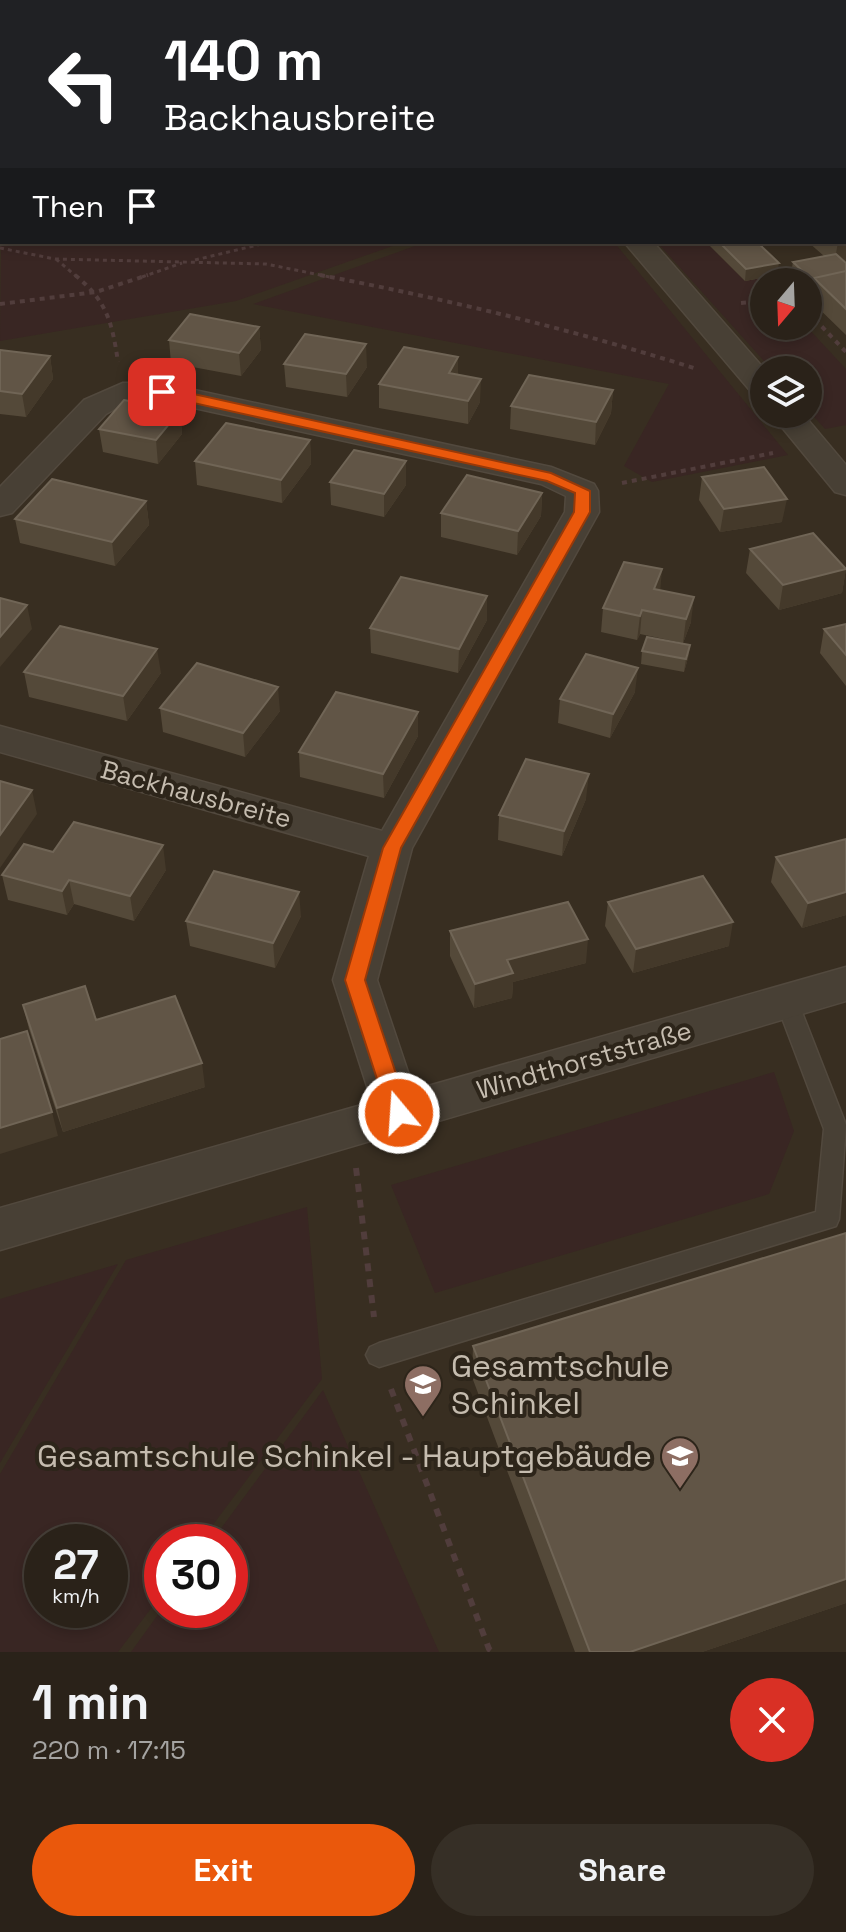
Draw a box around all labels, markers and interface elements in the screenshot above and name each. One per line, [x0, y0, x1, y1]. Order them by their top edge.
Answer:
text: 140 m [164, 25, 323, 96]
icon: left [32, 32, 136, 136]
text: Backhausbreite [164, 95, 436, 141]
icon: arrive [120, 184, 164, 228]
text: Then [32, 187, 104, 226]
north arrow [750, 268, 822, 340]
map controls [750, 268, 822, 428]
button: layers [750, 356, 822, 428]
pin [128, 358, 196, 426]
icon: arrive [140, 370, 184, 414]
street label: Backhausbreite [97, 752, 295, 836]
street label: Windthorststraße [473, 1013, 695, 1107]
position arrow [357, 1071, 441, 1155]
place label: Gesamtschule Schinkel [451, 1346, 670, 1423]
school or university icon: Gesamtschule Schinkel [402, 1363, 444, 1418]
school or university icon: Gesamtschule Schinkel - Hauptgebäude [659, 1435, 701, 1490]
place label: Gesamtschule Schinkel - Hauptgebäude [37, 1436, 652, 1476]
speed limit sign: 30 [144, 1524, 248, 1628]
text: 27 [53, 1540, 99, 1591]
text: km/h [52, 1583, 100, 1609]
text: 1 min [32, 1672, 149, 1733]
button: close [730, 1678, 814, 1762]
text: 220 m · 17:15 [32, 1733, 186, 1767]
button: Exit [32, 1824, 415, 1916]
button: Share [431, 1824, 814, 1916]

